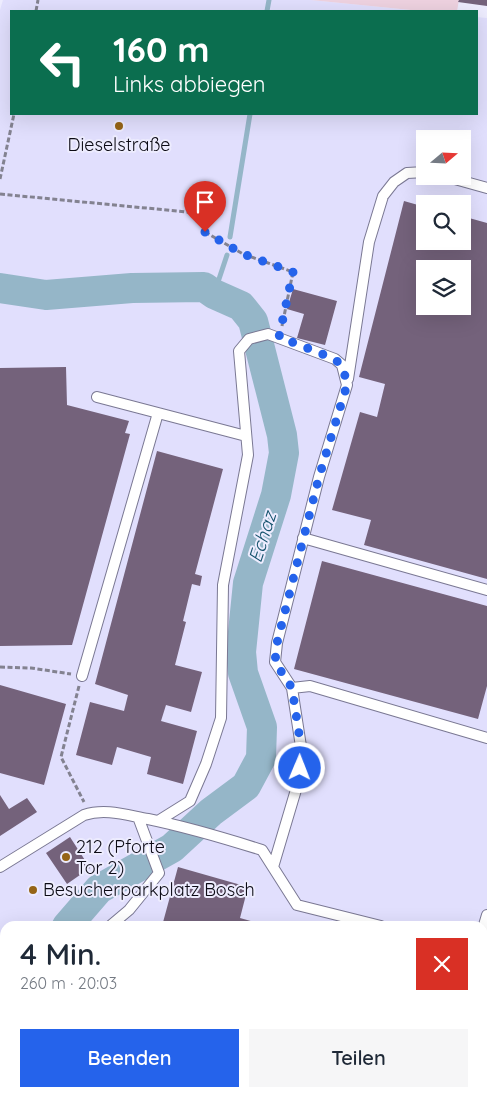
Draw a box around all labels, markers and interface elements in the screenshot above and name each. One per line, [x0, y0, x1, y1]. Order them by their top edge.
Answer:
text: 160 m [113, 27, 210, 71]
icon: left [30, 30, 95, 95]
text: Links abbiegen [113, 70, 266, 98]
marker: Dieselstraße [113, 120, 125, 132]
north arrow [416, 130, 471, 185]
map controls [416, 130, 471, 315]
place label: Dieselstraße [68, 133, 170, 156]
pin [184, 181, 226, 232]
icon: arrive [191, 188, 219, 216]
button: search [416, 195, 471, 250]
button: layers [416, 260, 471, 315]
water label: Echaz [243, 507, 282, 565]
position arrow [273, 741, 325, 793]
place label: 212 (Pforte Tor 2) [76, 835, 165, 879]
marker: 212 (Pforte Tor 2) [60, 851, 72, 863]
place label: Besucherparkplatz Bosch [43, 878, 255, 901]
marker: Besucherparkplatz Bosch [27, 884, 39, 896]
text: 4 Min. [20, 935, 101, 973]
button: close [416, 938, 468, 990]
text: 260 m · 20:03 [20, 973, 117, 993]
button: Beenden [20, 1029, 239, 1087]
button: Teilen [249, 1029, 468, 1087]

